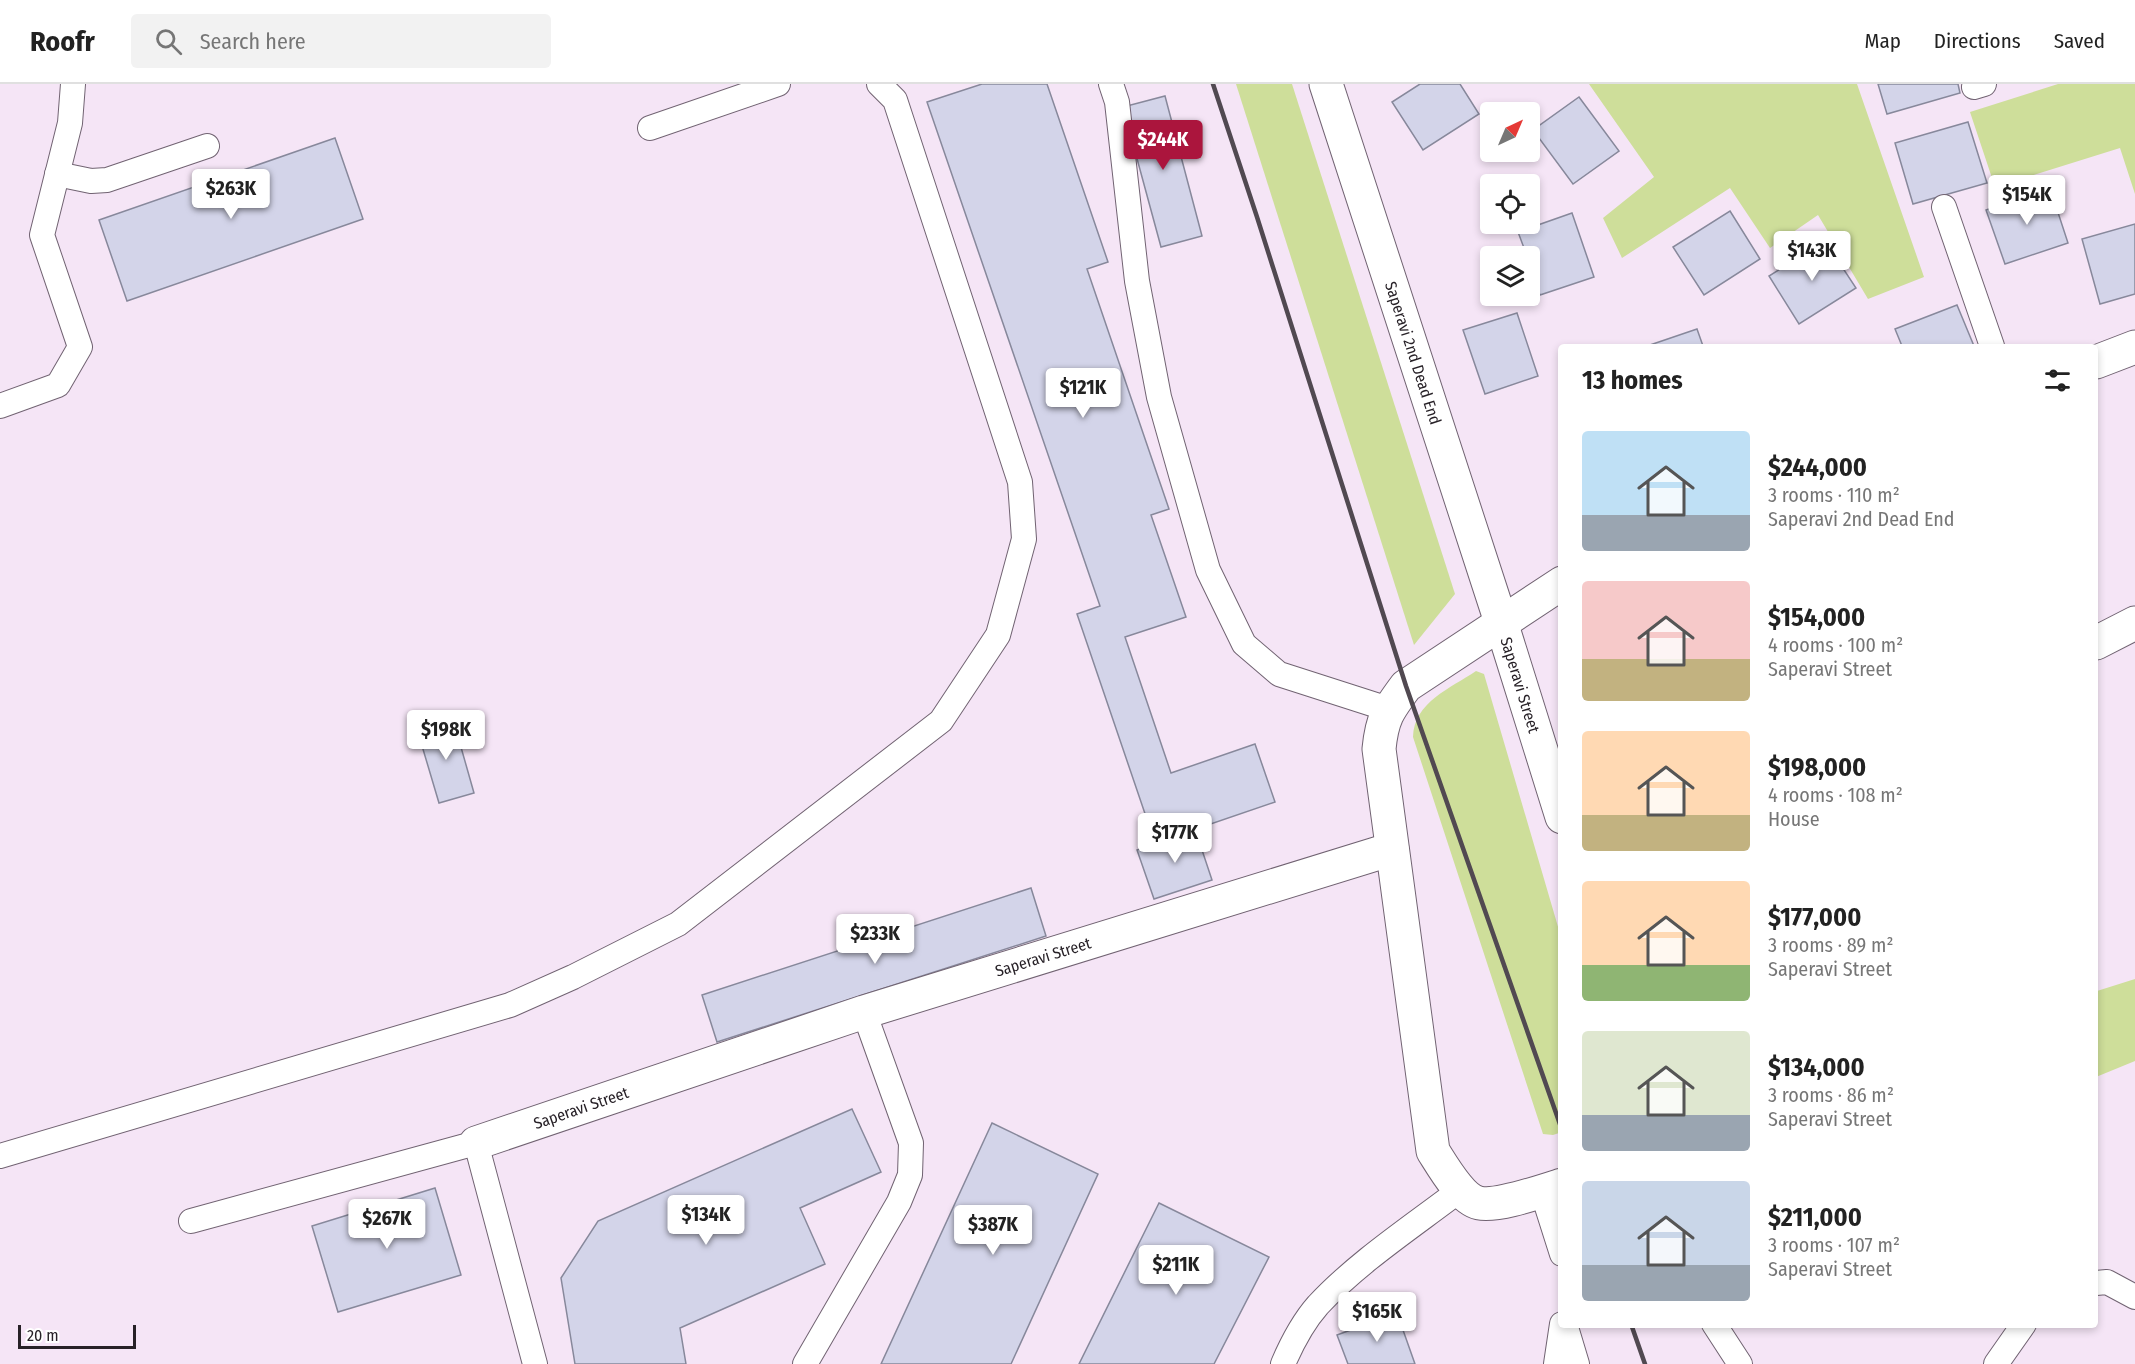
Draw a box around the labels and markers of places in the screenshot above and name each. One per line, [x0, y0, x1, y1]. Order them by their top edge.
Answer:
pin: $244K [1121, 120, 1205, 171]
pin: $263K [189, 169, 273, 220]
pin: $154K [1985, 175, 2069, 226]
pin: $143K [1770, 231, 1854, 282]
pin: $121K [1041, 368, 1125, 419]
pin: $198K [404, 710, 488, 761]
pin: $177K [1133, 813, 1217, 864]
pin: $233K [833, 914, 917, 965]
pin: $134K [664, 1195, 748, 1246]
pin: $267K [345, 1199, 429, 1250]
pin: $387K [951, 1205, 1035, 1256]
pin: $211K [1134, 1245, 1218, 1296]
pin: $165K [1335, 1292, 1419, 1343]

